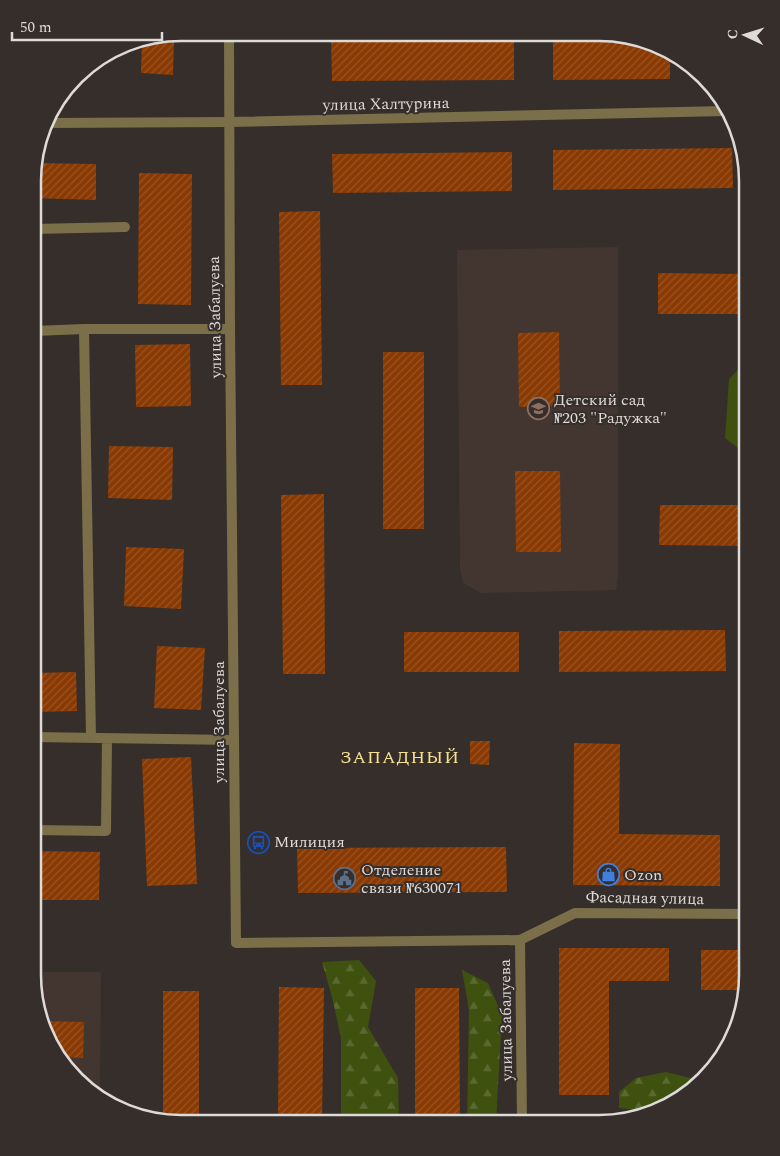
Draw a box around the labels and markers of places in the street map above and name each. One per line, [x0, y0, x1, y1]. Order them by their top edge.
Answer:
place label: Детский сад №203 "Радужка" [554, 388, 667, 430]
school or university icon: Детский сад №203 "Радужка" [526, 397, 550, 421]
bus stop icon: Милиция [246, 830, 270, 854]
place label: Милиция [274, 830, 345, 854]
place label: Отделение связи №630071 [361, 858, 462, 900]
shop icon: Ozon [596, 863, 620, 887]
place label: Ozon [624, 863, 662, 887]
public building icon: Отделение связи №630071 [333, 867, 357, 891]

